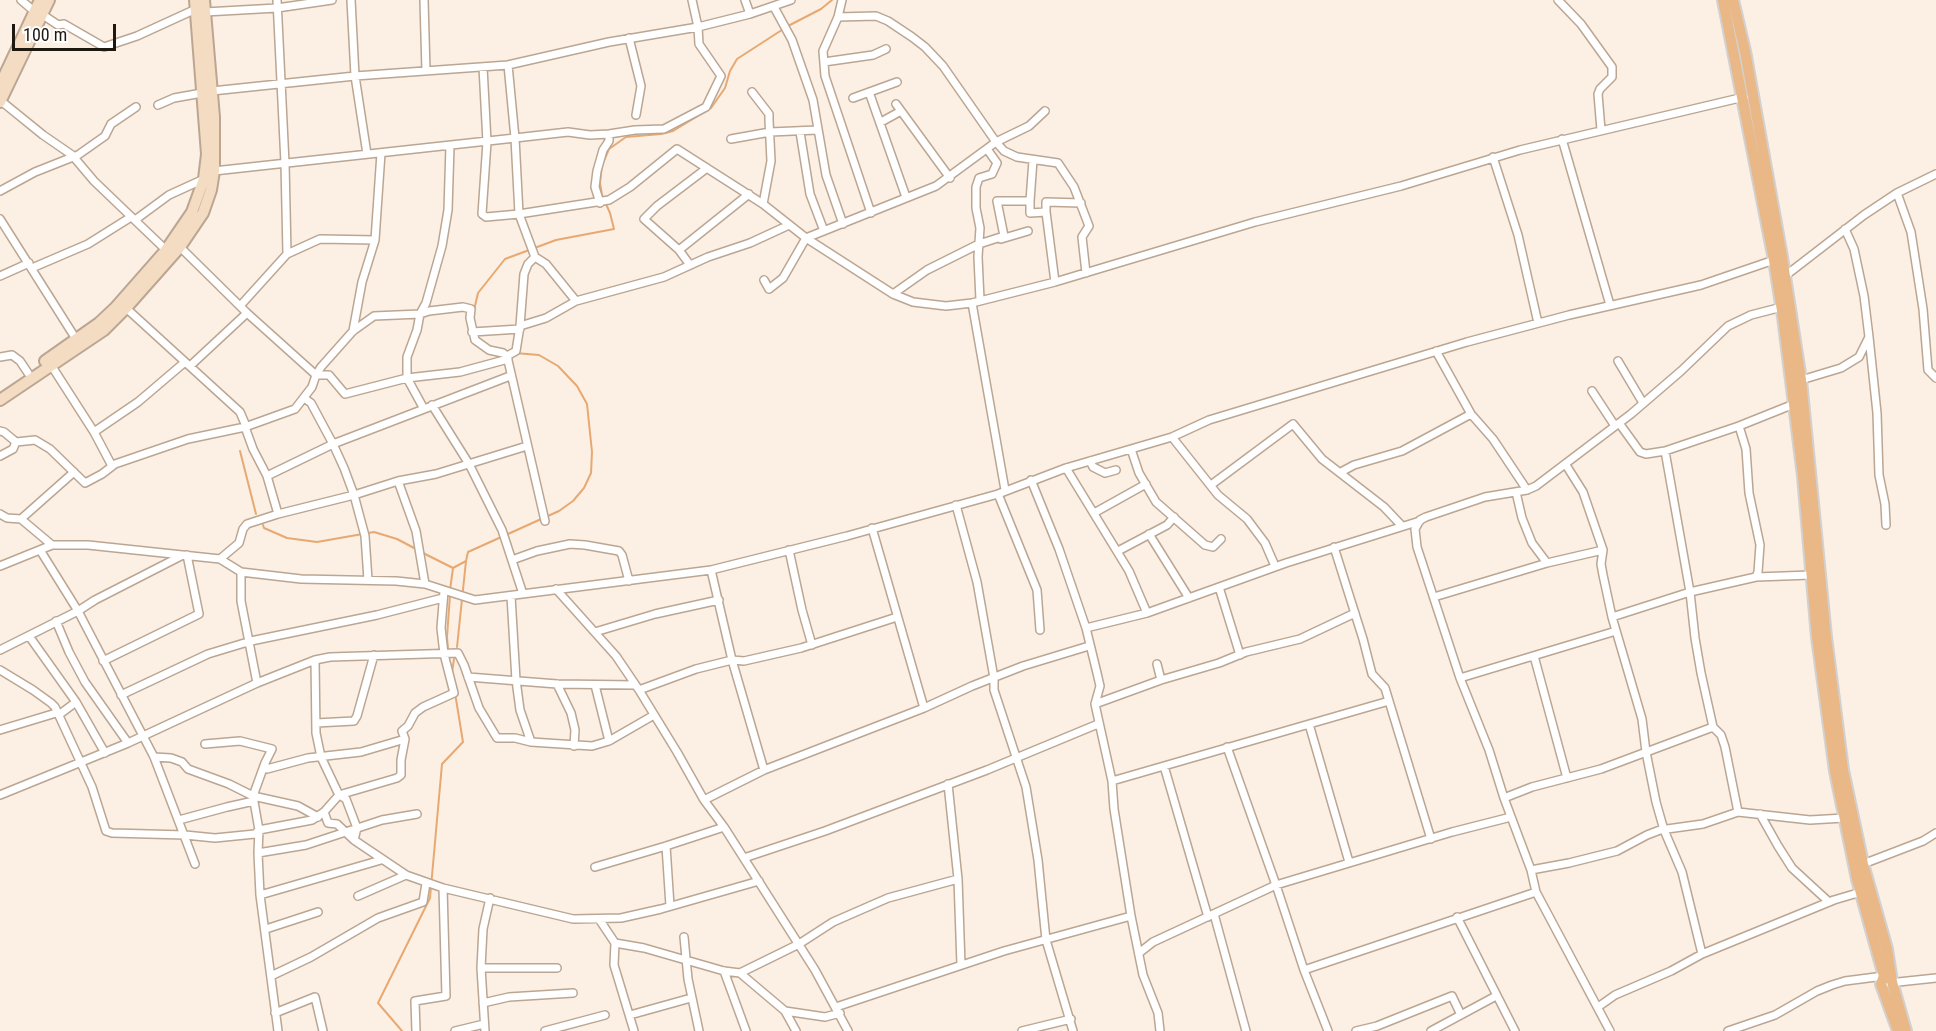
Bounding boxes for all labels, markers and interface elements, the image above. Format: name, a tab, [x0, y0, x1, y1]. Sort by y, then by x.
scale bar	[15, 12, 118, 50]
text: 100 m	[23, 24, 67, 45]

